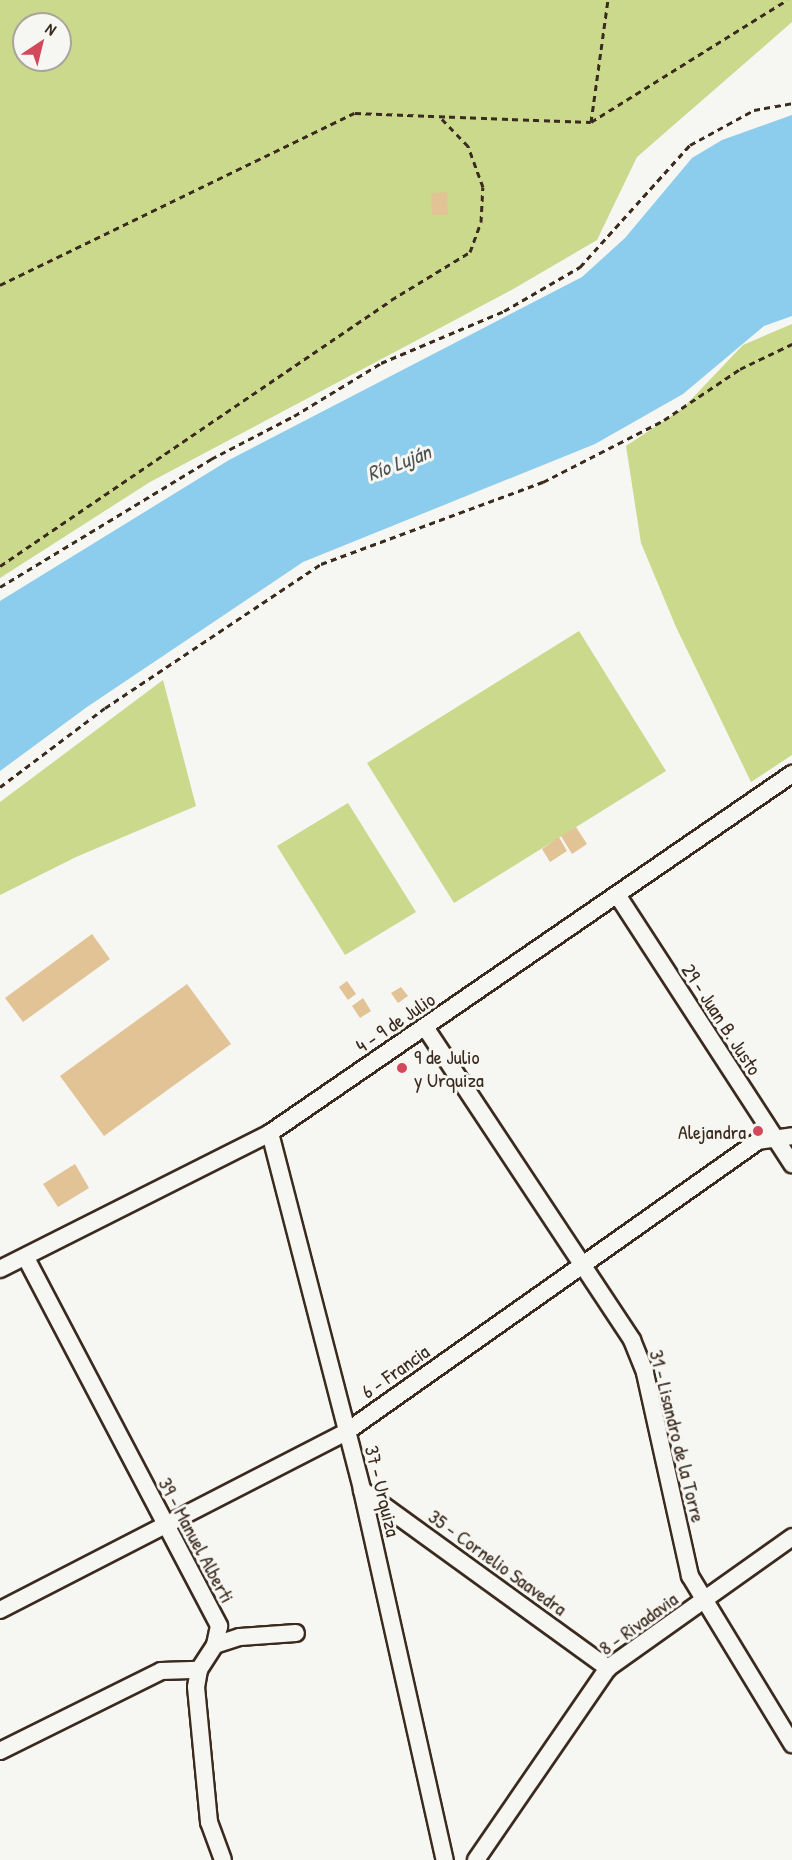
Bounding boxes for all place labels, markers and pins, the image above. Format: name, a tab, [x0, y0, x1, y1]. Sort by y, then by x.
place label: 9 de Julio y Urquiza	[414, 1044, 484, 1091]
marker: 9 de Julio y Urquiza	[395, 1061, 409, 1075]
place label: Alejandra	[678, 1119, 746, 1143]
marker: Alejandra	[751, 1124, 765, 1138]

